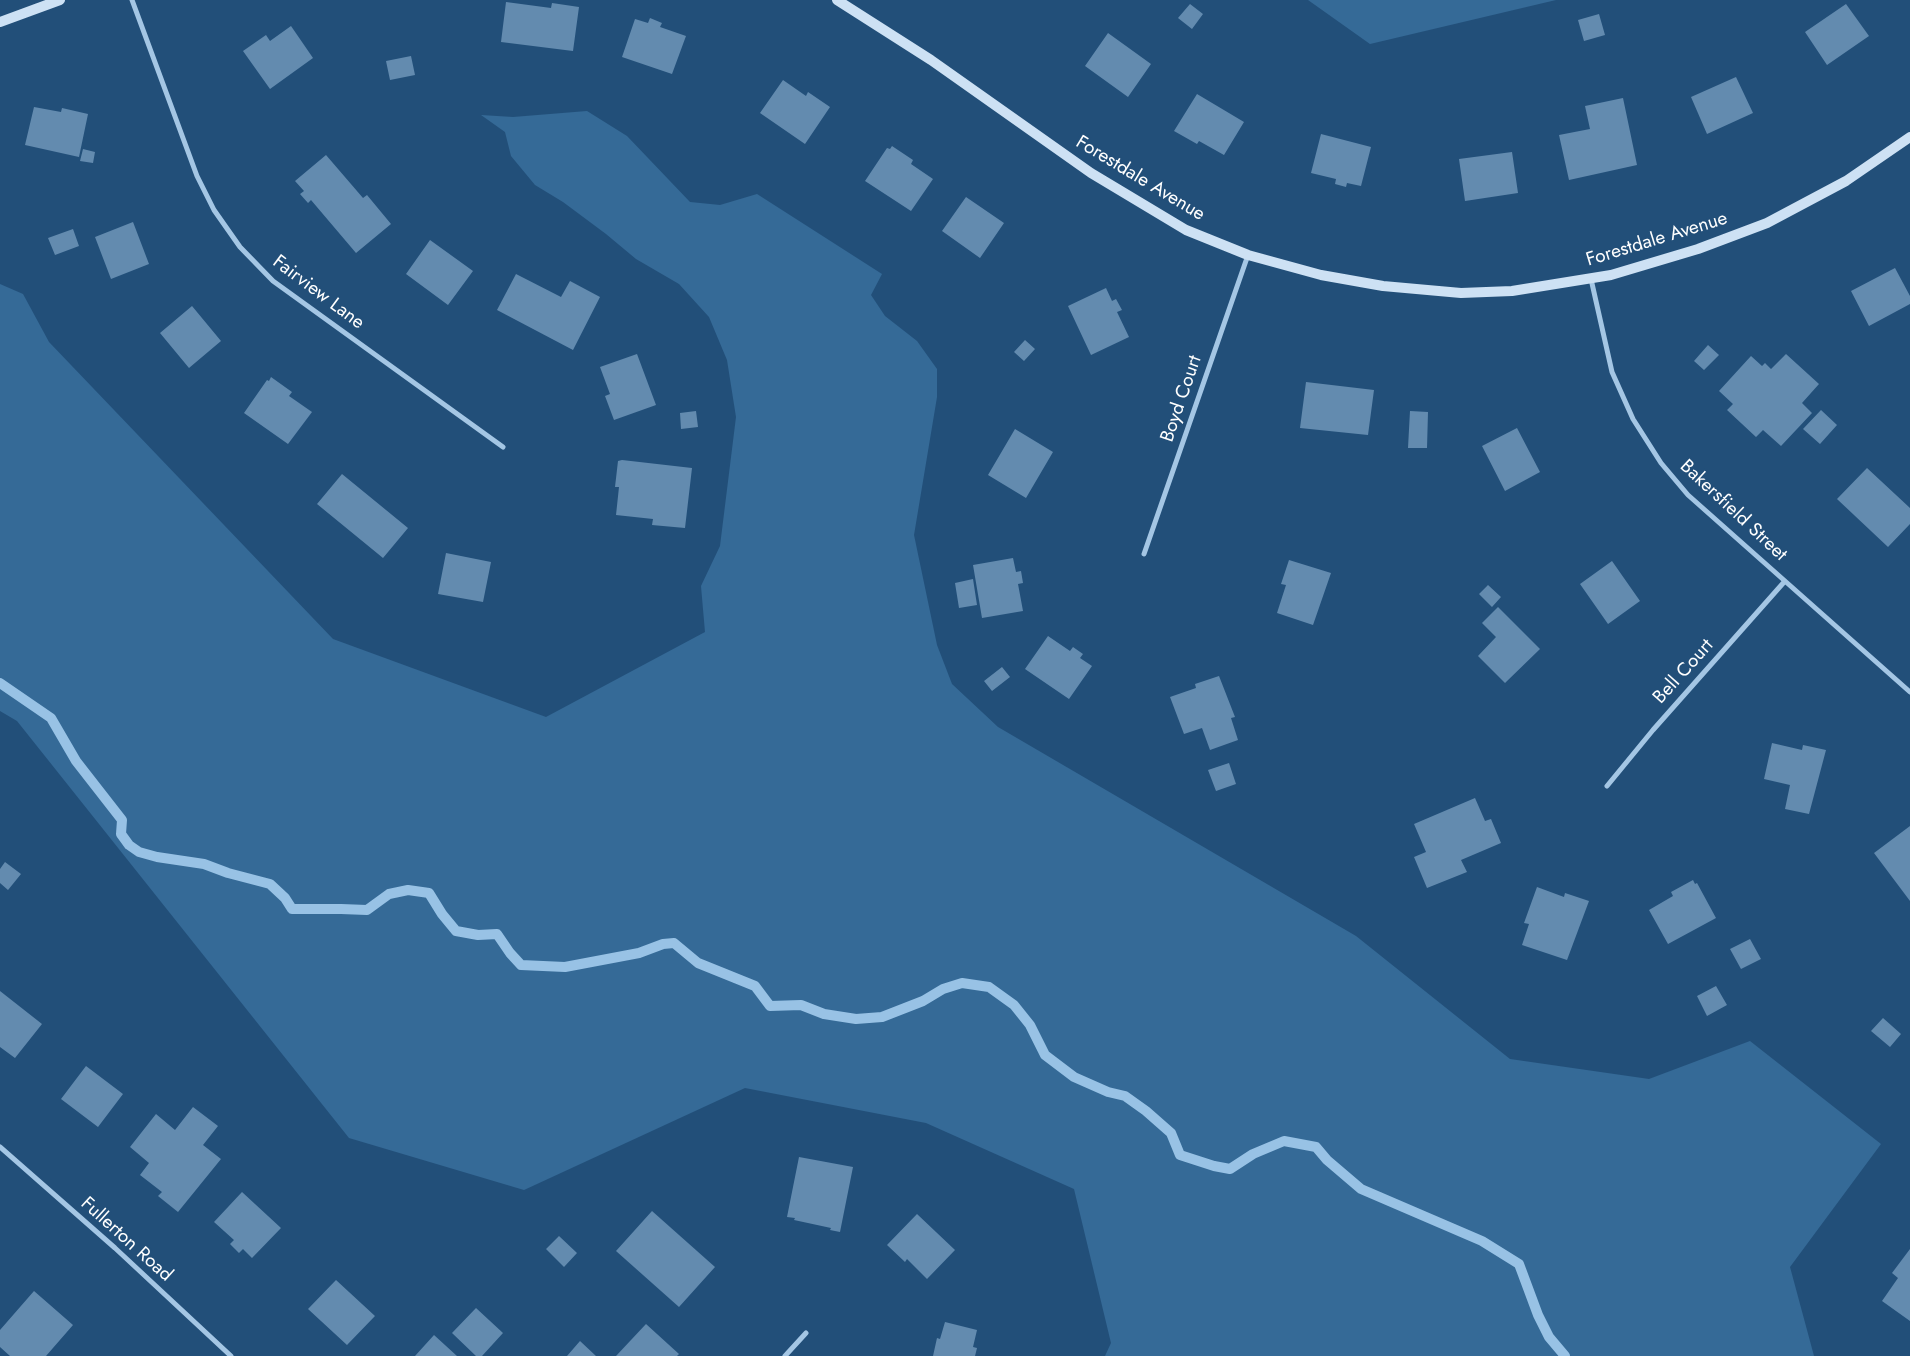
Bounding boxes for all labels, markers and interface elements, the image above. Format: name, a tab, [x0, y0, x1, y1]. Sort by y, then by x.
street label: Forestdale Avenue	[1071, 131, 1209, 227]
street label: Forestdale Avenue	[1584, 208, 1730, 272]
street label: Fairview Lane	[268, 251, 368, 335]
street label: Boyd Court	[1157, 353, 1207, 445]
street label: Bakersfield Street	[1675, 456, 1791, 566]
street label: Bell Court	[1649, 635, 1719, 709]
street label: Fullerton Road	[75, 1193, 177, 1287]

